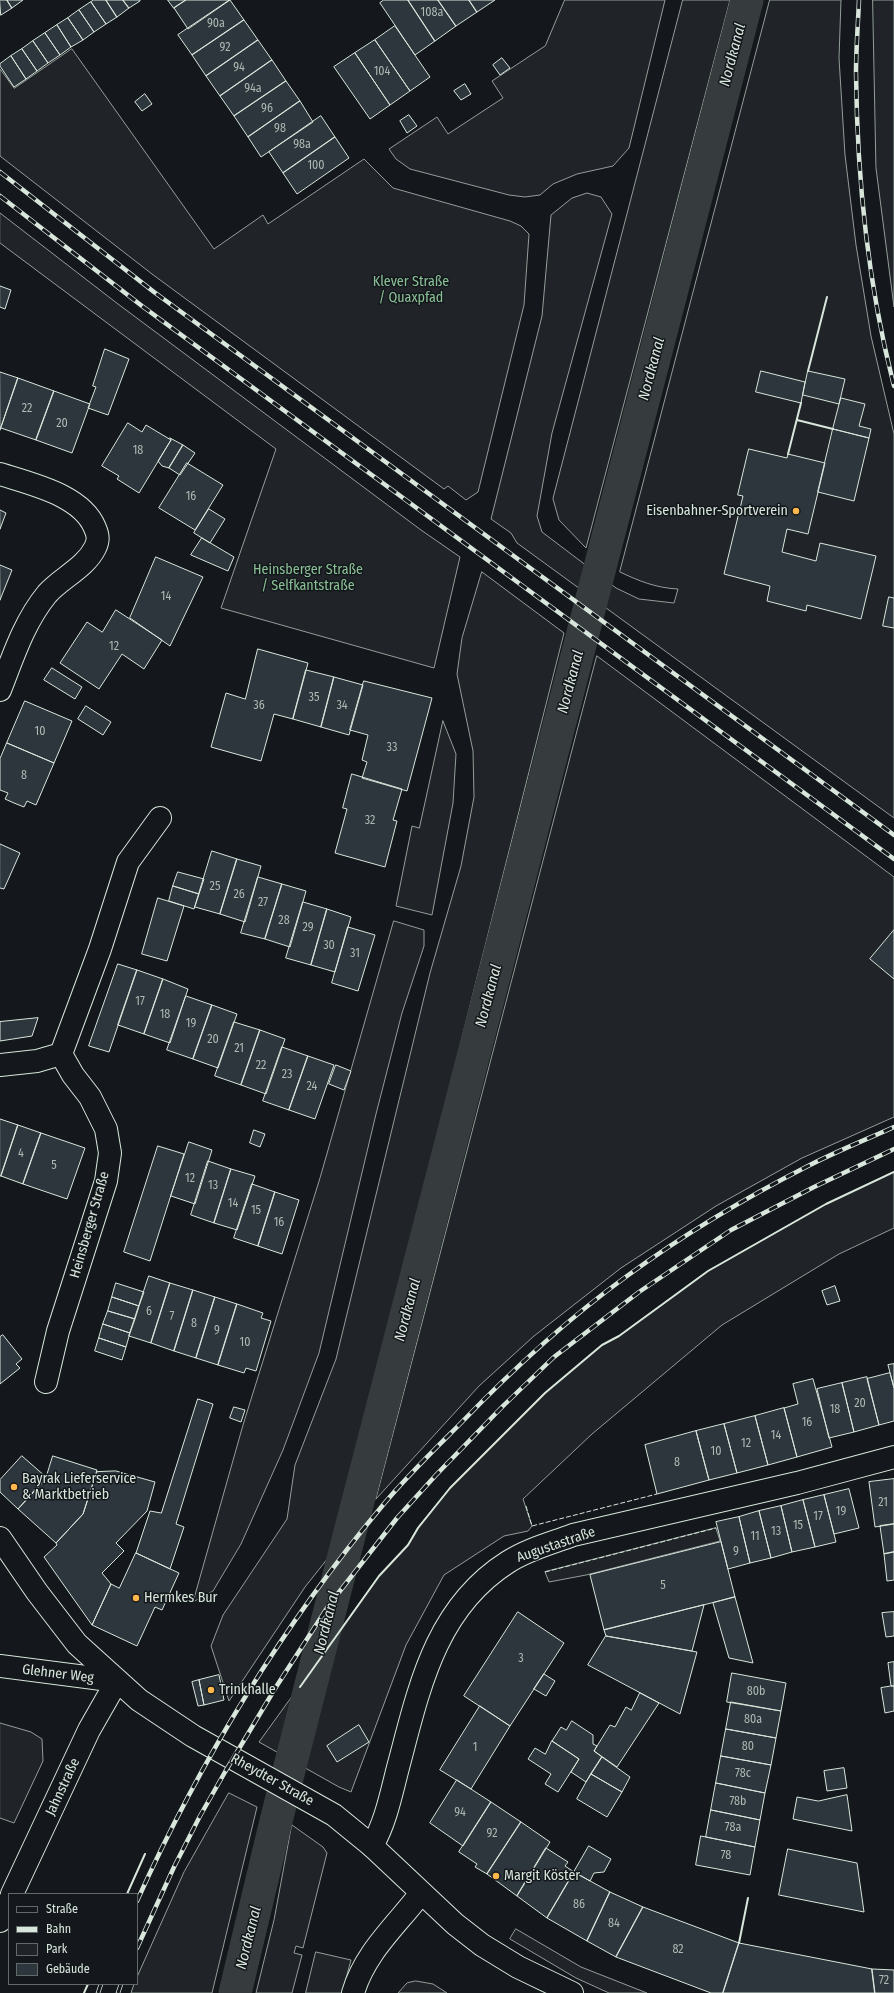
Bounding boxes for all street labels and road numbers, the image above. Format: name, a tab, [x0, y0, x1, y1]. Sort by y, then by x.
street label: Heinsberger Straße	[67, 1170, 113, 1280]
street label: Augustastraße	[515, 1524, 597, 1566]
street label: Glehner Weg	[21, 1661, 95, 1687]
street label: Rheydter Straße	[228, 1750, 316, 1810]
street label: Jahnstraße	[42, 1755, 84, 1819]

